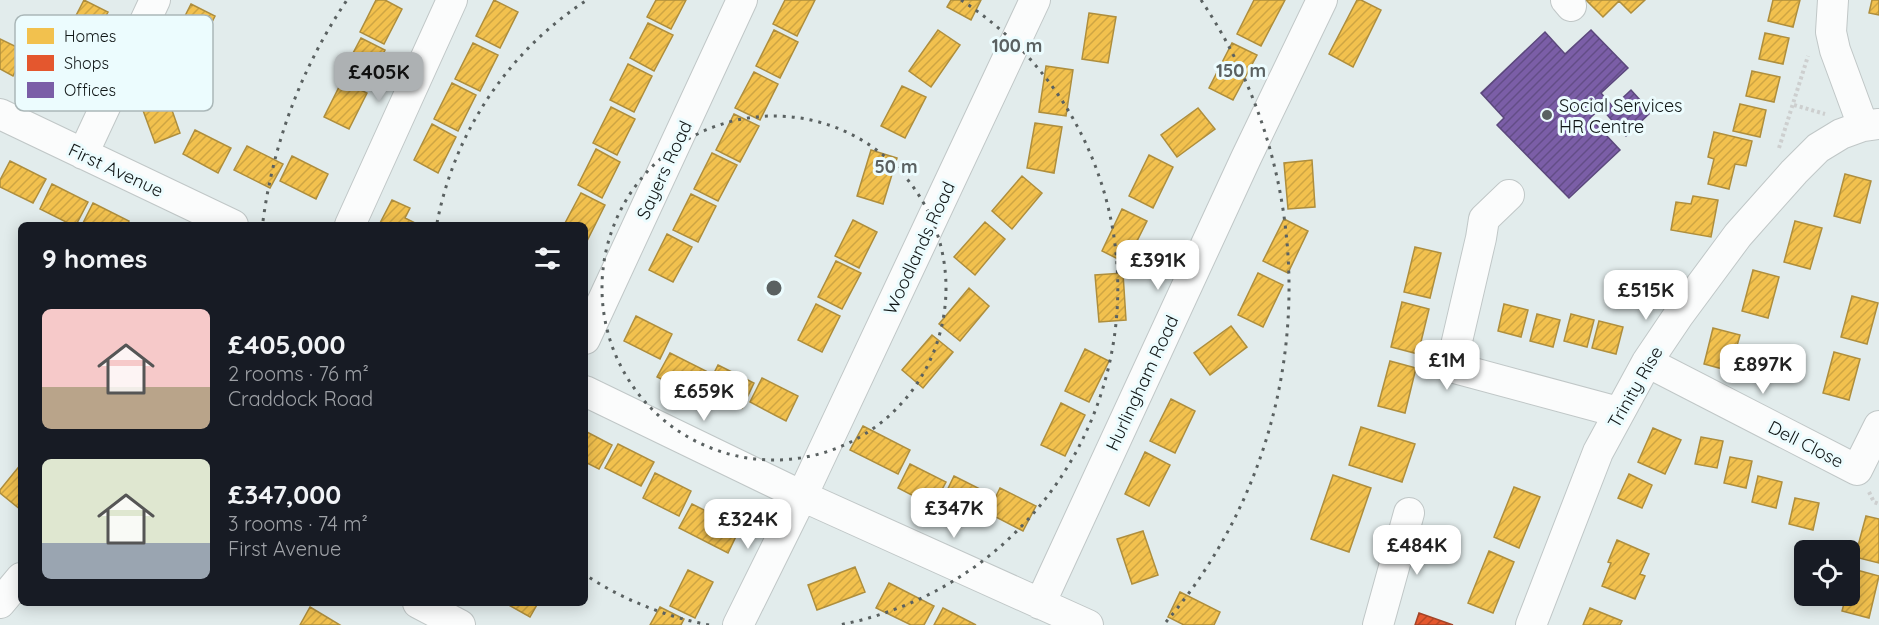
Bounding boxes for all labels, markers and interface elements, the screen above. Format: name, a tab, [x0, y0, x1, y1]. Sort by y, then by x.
legend	[15, 15, 213, 111]
text: Homes	[64, 26, 116, 46]
text: 100 m	[992, 34, 1042, 57]
pin: £405K	[337, 52, 421, 103]
text: Shops	[64, 53, 109, 73]
text: £405K	[348, 59, 410, 84]
text: 150 m	[1216, 59, 1266, 82]
text: Offices	[64, 80, 116, 100]
place label: Social Services HR Centre	[1559, 94, 1683, 138]
marker: Social Services HR Centre	[1540, 108, 1554, 122]
street label: Sayers Road	[631, 117, 697, 223]
street label: First Avenue	[65, 138, 167, 202]
text: 50 m	[874, 155, 918, 178]
street label: Woodlands Road	[878, 178, 960, 318]
pin: £391K	[1116, 240, 1200, 291]
text: 9 homes	[42, 242, 147, 275]
icon: filters	[531, 242, 564, 275]
text: £391K	[1130, 247, 1186, 272]
pin: £515K	[1604, 270, 1688, 321]
text: £515K	[1618, 277, 1674, 302]
centre of rings	[764, 278, 784, 298]
street label: Hurlingham Road	[1101, 312, 1183, 454]
text: £405,000	[228, 328, 346, 361]
icon: home	[90, 333, 162, 405]
pin: £1M	[1418, 340, 1476, 391]
street label: Trinity Rise	[1602, 342, 1668, 432]
pin: £897K	[1721, 344, 1805, 395]
text: £1M	[1429, 347, 1465, 372]
text: £897K	[1734, 351, 1792, 376]
text: 2 rooms · 76 m²	[228, 361, 369, 386]
pin: £659K	[662, 371, 746, 422]
text: £659K	[674, 378, 734, 403]
text: Craddock Road	[228, 386, 373, 411]
street label: Dell Close	[1764, 415, 1848, 473]
text: £347,000	[228, 478, 341, 511]
icon: home	[90, 483, 162, 555]
pin: £347K	[912, 488, 996, 539]
text: £347K	[925, 495, 983, 520]
pin: £324K	[706, 499, 790, 550]
text: £324K	[718, 506, 778, 531]
text: 3 rooms · 74 m²	[228, 511, 368, 536]
pin: £484K	[1375, 525, 1459, 576]
text: £484K	[1387, 532, 1447, 557]
text: First Avenue	[228, 536, 341, 561]
map controls	[1794, 540, 1860, 606]
button: locate	[1794, 540, 1860, 606]

